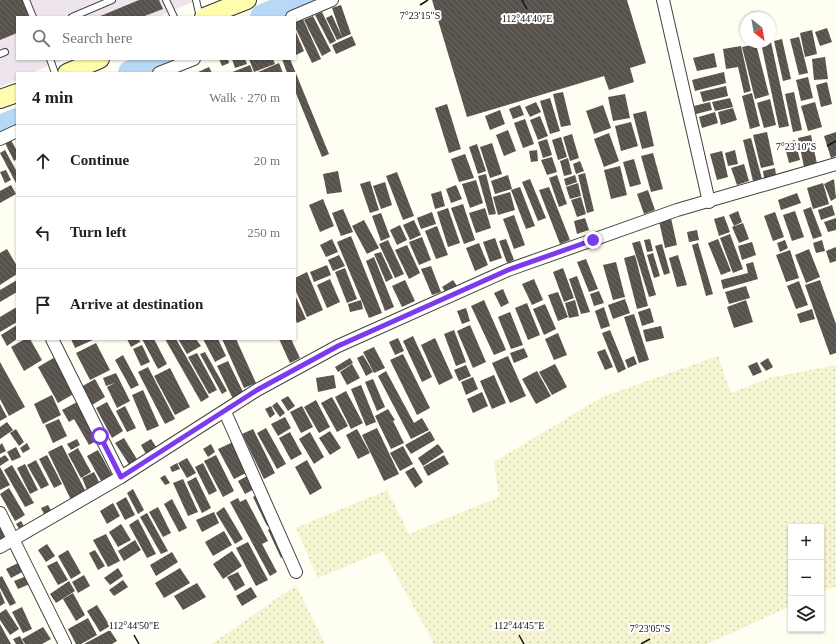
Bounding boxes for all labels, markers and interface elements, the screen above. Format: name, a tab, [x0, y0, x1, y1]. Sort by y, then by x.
text: 7°23'15"S	[400, 10, 440, 21]
north arrow	[740, 12, 776, 48]
text: 112°44'40"E	[502, 13, 552, 24]
search box	[16, 16, 296, 60]
icon: search	[30, 27, 52, 49]
text: Search here	[62, 30, 132, 46]
text: 4 min	[32, 88, 73, 107]
text: Walk · 270 m	[209, 90, 280, 105]
text: 7°23'10"S	[776, 141, 816, 152]
icon: ahead	[32, 150, 54, 172]
text: Continue	[70, 152, 129, 168]
text: 20 m	[254, 153, 280, 168]
icon: left	[32, 222, 54, 244]
text: Turn left	[70, 224, 127, 240]
text: 250 m	[247, 225, 280, 240]
route end	[584, 231, 602, 249]
icon: arrive	[32, 294, 54, 316]
text: Arrive at destination	[70, 296, 203, 312]
route start	[91, 427, 109, 445]
map controls	[788, 524, 824, 632]
button: +	[788, 524, 824, 560]
button: −	[788, 560, 824, 596]
button: layers	[788, 596, 824, 632]
text: 112°44'50"E	[109, 620, 159, 631]
text: 112°44'45"E	[494, 620, 544, 631]
text: 7°23'05"S	[630, 623, 670, 634]

